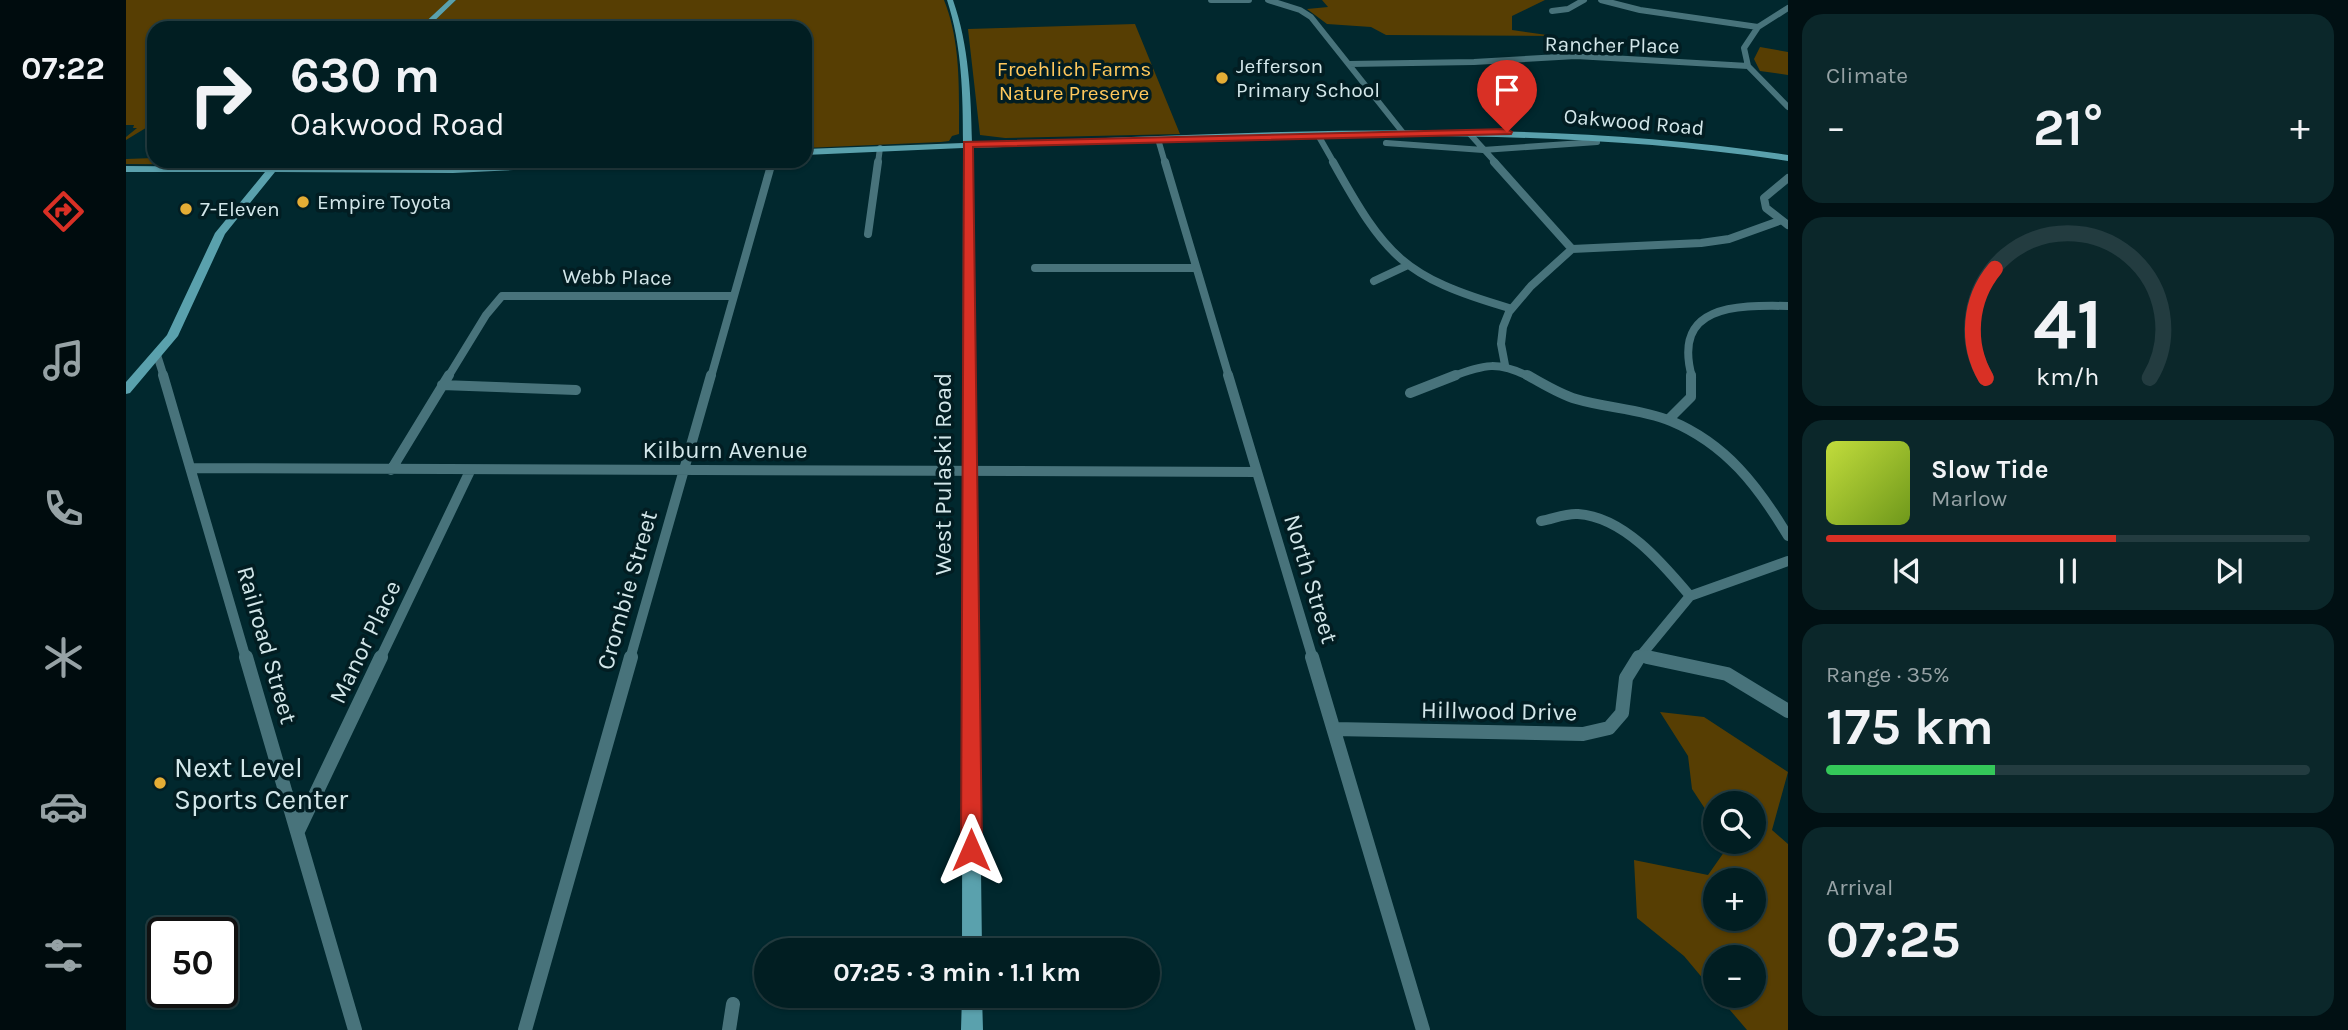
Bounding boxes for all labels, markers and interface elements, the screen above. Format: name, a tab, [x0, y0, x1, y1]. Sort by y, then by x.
street label: Rancher Place	[1544, 32, 1680, 58]
text: 630 m	[290, 47, 440, 104]
icon: right	[175, 49, 266, 140]
text: 07:22	[21, 50, 105, 87]
place label: Jefferson Primary School	[1236, 54, 1380, 102]
park label: Froehlich Farms Nature Preserve	[997, 57, 1151, 105]
pin	[1477, 60, 1537, 132]
text: Climate	[1826, 62, 1908, 89]
marker: Jefferson Primary School	[1214, 70, 1230, 86]
icon: arrive	[1488, 71, 1526, 109]
text: 21°	[2033, 97, 2103, 158]
street label: Oakwood Road	[1563, 104, 1705, 140]
text: −	[1826, 105, 1846, 150]
text: +	[2290, 105, 2310, 150]
text: Oakwood Road	[290, 106, 505, 143]
icon: directions	[39, 187, 88, 236]
place label: Empire Toyota	[317, 190, 451, 214]
marker: Empire Toyota	[295, 194, 311, 210]
place label: 7-Eleven	[200, 197, 280, 221]
marker: 7-Eleven	[178, 201, 194, 217]
street label: Webb Place	[562, 264, 672, 290]
text: 41	[2033, 281, 2103, 366]
icon: music	[39, 336, 88, 385]
text: km/h	[2036, 362, 2100, 391]
street label: West Pulaski Road	[929, 373, 957, 575]
street label: Kilburn Avenue	[642, 436, 808, 464]
text: Slow Tide	[1931, 454, 2049, 485]
icon: phone	[39, 484, 88, 533]
text: Marlow	[1931, 485, 2007, 512]
street label: Crombie Street	[591, 507, 663, 673]
street label: North Street	[1278, 511, 1344, 647]
icon: previous	[1888, 552, 1926, 590]
icon: pause	[2049, 552, 2087, 590]
icon: next	[2210, 552, 2248, 590]
street label: Railroad Street	[231, 563, 303, 727]
street label: Manor Place	[323, 576, 407, 708]
icon: climate	[39, 633, 88, 682]
text: Range · 35%	[1826, 661, 1950, 688]
street label: Hillwood Drive	[1421, 696, 1577, 726]
text: 175 km	[1826, 696, 1994, 757]
place label: Next Level Sports Center	[174, 751, 349, 816]
marker: Next Level Sports Center	[152, 775, 168, 791]
icon: car	[39, 782, 88, 831]
map controls	[1703, 791, 1766, 1008]
button: search	[1703, 791, 1766, 854]
position arrow	[934, 813, 1008, 887]
button: +	[1703, 868, 1766, 931]
text: Arrival	[1826, 874, 1893, 901]
text: 07:25	[1826, 909, 1961, 970]
speed limit sign: 50	[147, 917, 238, 1008]
icon: filters	[39, 931, 88, 980]
button: −	[1703, 945, 1766, 1008]
text: 07:25 · 3 min · 1.1 km	[833, 957, 1081, 988]

